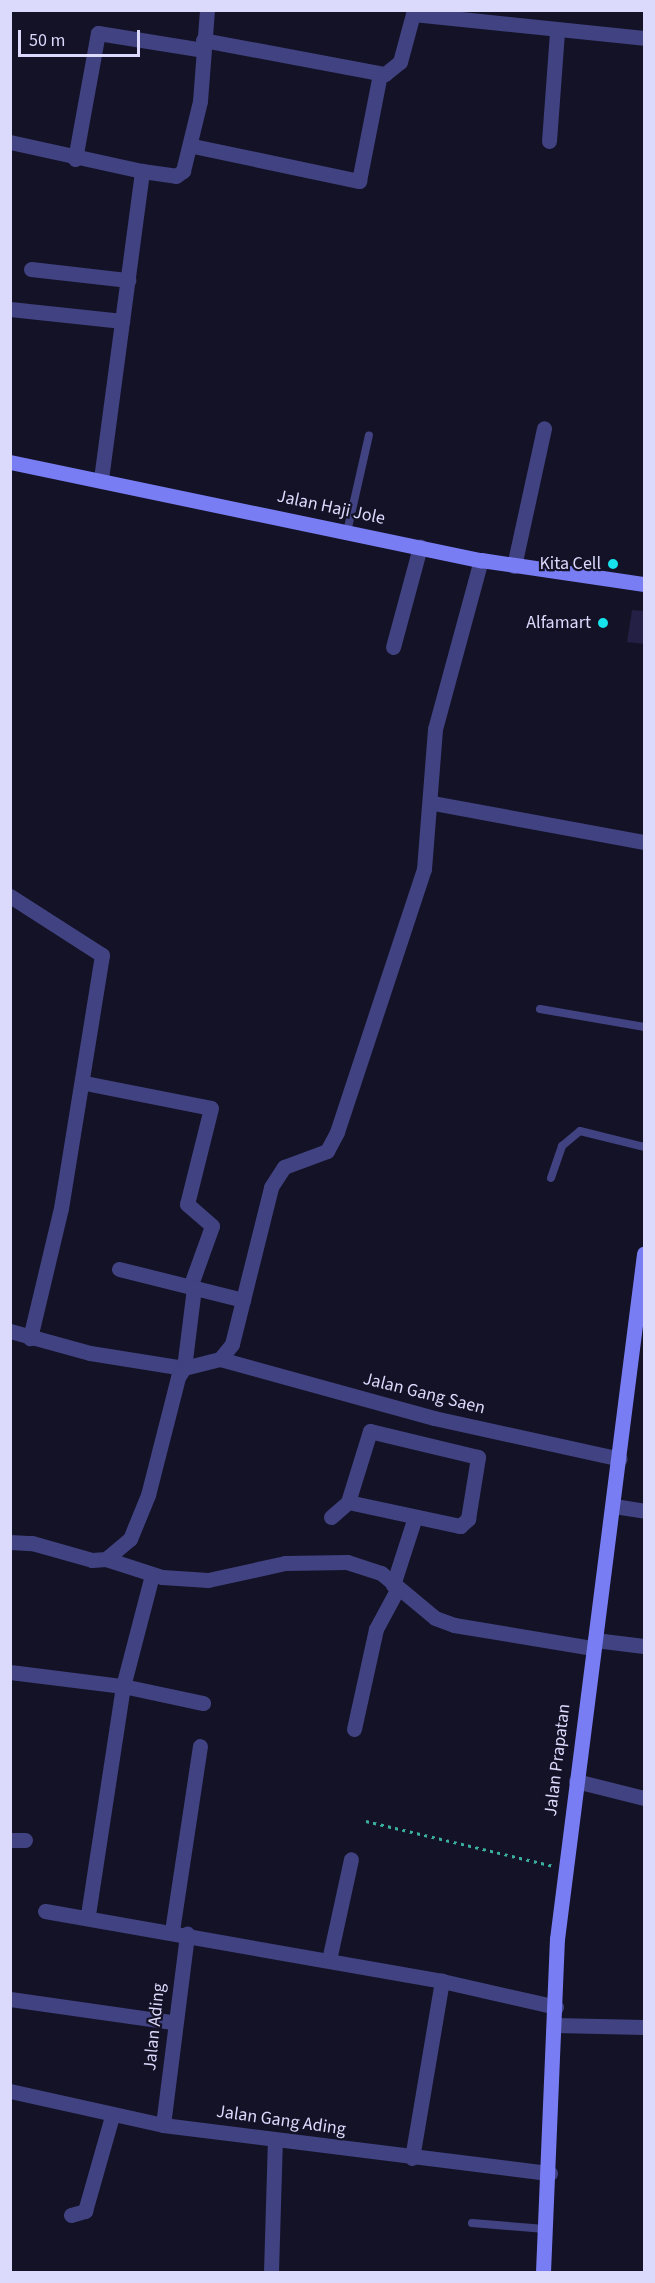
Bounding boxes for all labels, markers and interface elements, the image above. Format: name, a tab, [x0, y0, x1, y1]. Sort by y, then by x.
scale bar	[21, 18, 142, 56]
text: 50 m	[29, 28, 65, 53]
street label: Jalan Haji Jole	[275, 486, 387, 530]
place label: Kita Cell	[539, 553, 601, 575]
marker: Kita Cell	[606, 557, 620, 571]
place label: Alfamart	[526, 612, 591, 634]
marker: Alfamart	[596, 616, 610, 630]
street label: Jalan Gang Saen	[361, 1368, 487, 1420]
street label: Jalan Prapatan	[540, 1703, 576, 1817]
street label: Jalan Ading	[140, 1982, 170, 2072]
street label: Jalan Gang Ading	[215, 2101, 347, 2141]

